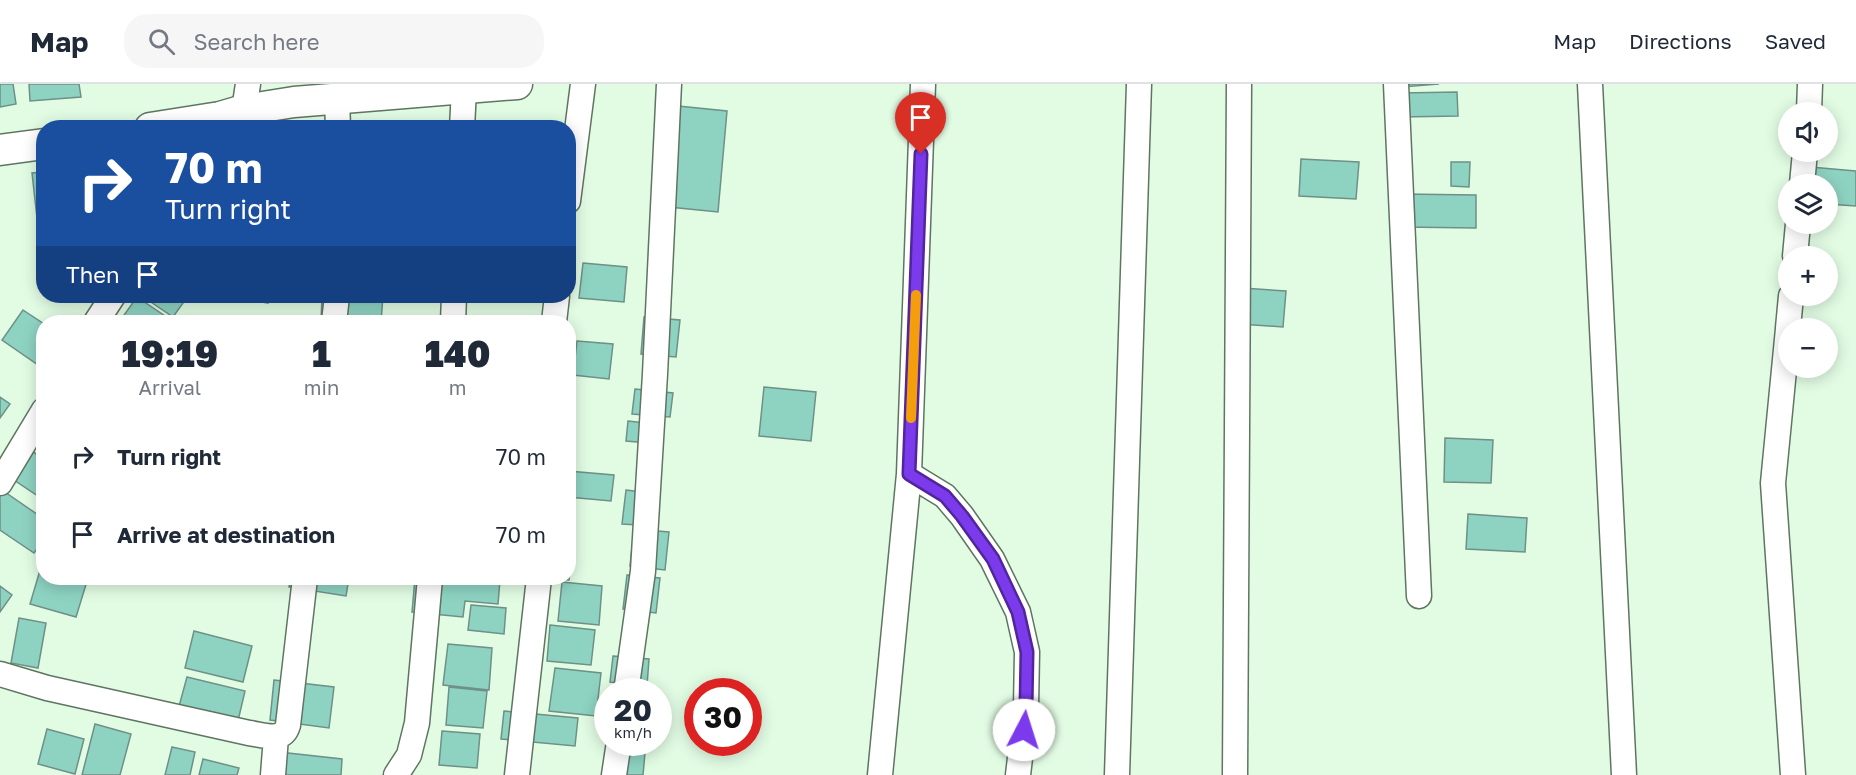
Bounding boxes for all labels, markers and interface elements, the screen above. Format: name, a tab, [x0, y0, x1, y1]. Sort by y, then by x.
search box	[124, 14, 544, 68]
text: Map	[30, 25, 88, 58]
icon: search	[145, 25, 178, 58]
text: Search here	[193, 28, 319, 55]
text: Map	[1553, 28, 1596, 54]
text: Directions	[1629, 28, 1732, 54]
text: Saved	[1765, 28, 1826, 54]
pin	[895, 92, 946, 154]
icon: arrive	[904, 101, 937, 134]
map controls	[1778, 102, 1838, 378]
button: sound	[1778, 102, 1838, 162]
text: 70 m	[165, 142, 262, 192]
icon: right	[66, 144, 144, 222]
button: layers	[1778, 174, 1838, 234]
text: Turn right	[165, 193, 291, 225]
button: +	[1778, 246, 1838, 306]
icon: arrive	[131, 258, 164, 291]
text: Then	[66, 261, 119, 288]
button: −	[1778, 318, 1838, 378]
text: 19:19	[122, 332, 218, 375]
text: 1	[312, 332, 331, 375]
text: 140	[425, 332, 490, 375]
text: Arrival	[139, 375, 201, 399]
text: min	[304, 375, 339, 399]
text: m	[449, 375, 466, 399]
icon: right	[66, 440, 99, 473]
text: Turn right	[117, 443, 221, 470]
text: 70 m	[496, 443, 546, 470]
icon: arrive	[66, 518, 99, 551]
text: Arrive at destination	[117, 521, 335, 548]
text: 70 m	[496, 521, 546, 548]
speed limit sign: 30	[684, 678, 762, 756]
text: 20	[614, 692, 652, 728]
position arrow	[992, 698, 1056, 762]
text: km/h	[614, 723, 652, 741]

